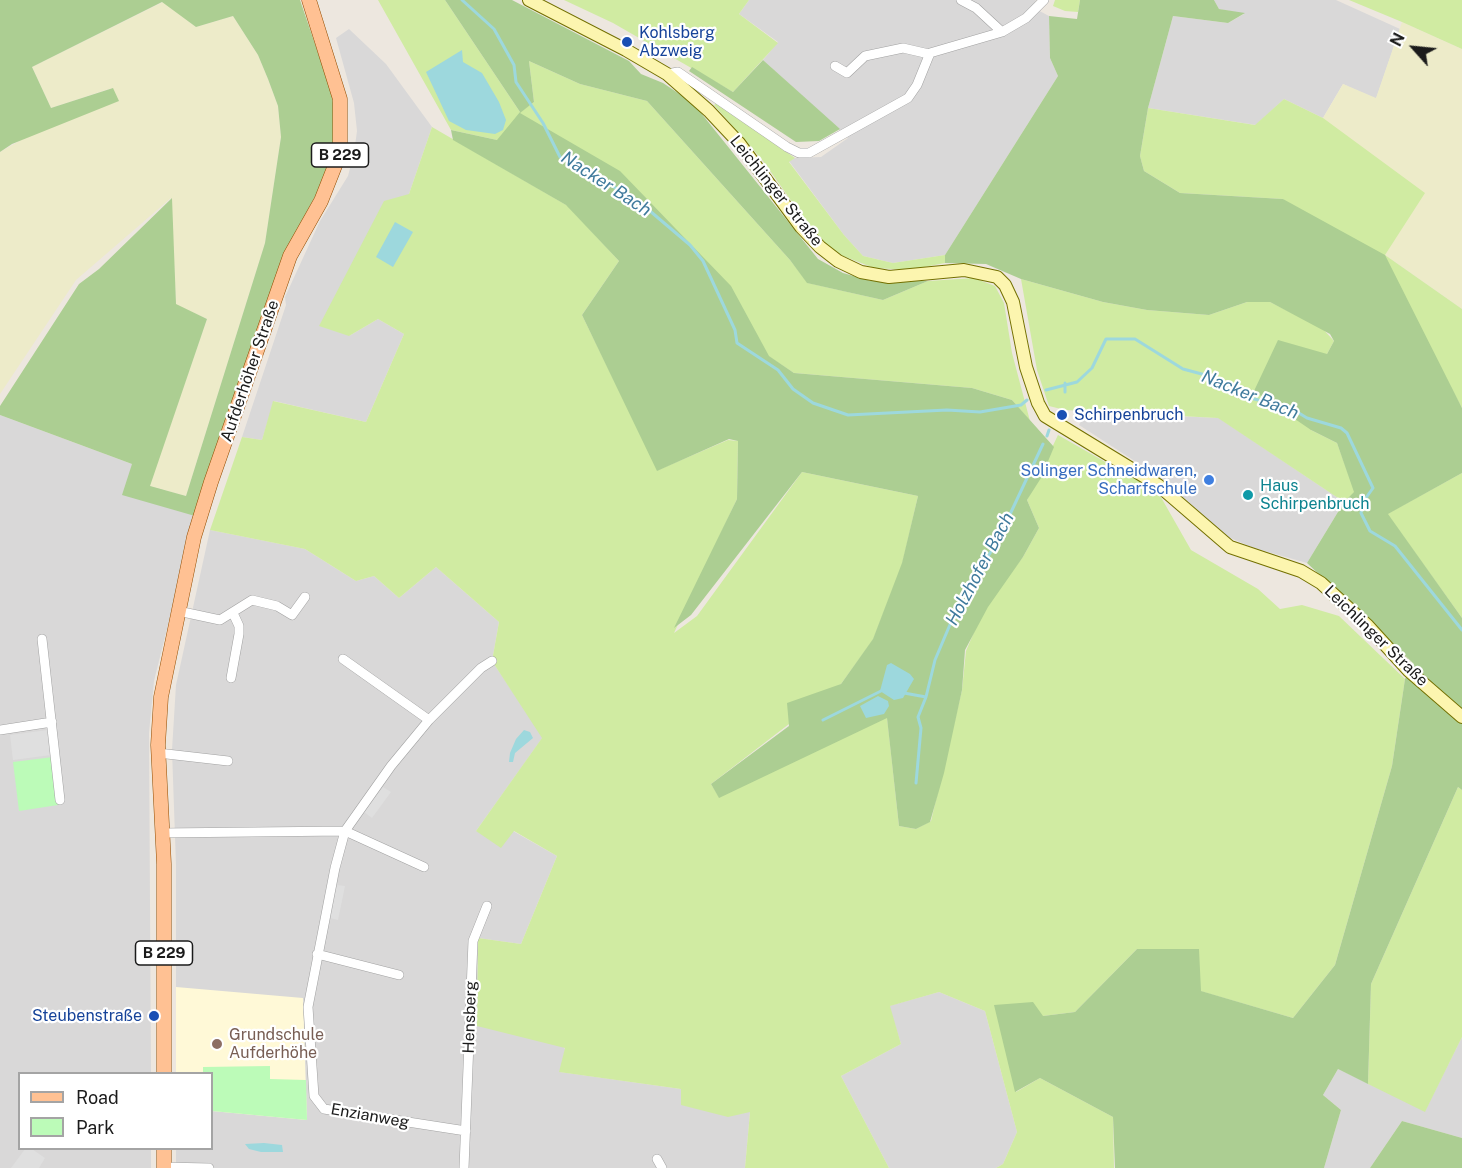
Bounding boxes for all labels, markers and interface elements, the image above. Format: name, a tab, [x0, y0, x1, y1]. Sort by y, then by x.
north arrow	[1384, 18, 1444, 78]
place label: Kohlsberg Abzweig	[639, 23, 715, 61]
text: N	[1386, 30, 1409, 49]
marker: Kohlsberg Abzweig	[620, 35, 634, 49]
street label: Leichlinger Straße	[726, 132, 826, 250]
road number: B 229	[312, 143, 368, 167]
water label: Nacker Bach	[557, 147, 655, 221]
street label: Aufderhöher Straße	[217, 298, 283, 444]
water label: Nacker Bach	[1198, 366, 1302, 424]
place label: Schirpenbruch	[1074, 405, 1184, 425]
marker: Schirpenbruch	[1055, 408, 1069, 422]
place label: Solinger Schneidwaren, Scharfschule	[1021, 461, 1197, 499]
marker: Solinger Schneidwaren, Scharfschule	[1202, 473, 1216, 487]
place label: Haus Schirpenbruch	[1260, 476, 1370, 514]
marker: Haus Schirpenbruch	[1241, 488, 1255, 502]
water label: Holzhofer Bach	[941, 509, 1019, 629]
street label: Leichlinger Straße	[1320, 582, 1432, 690]
road number: B 229	[136, 941, 192, 965]
street label: Hensberg	[459, 980, 481, 1054]
place label: Steubenstraße	[32, 1006, 142, 1026]
marker: Steubenstraße	[147, 1009, 161, 1023]
place label: Grundschule Aufderhöhe	[229, 1025, 324, 1063]
marker: Grundschule Aufderhöhe	[210, 1037, 224, 1051]
legend	[18, 1072, 213, 1150]
text: Road	[76, 1087, 119, 1108]
street label: Enzianweg	[329, 1100, 411, 1132]
text: Park	[76, 1117, 114, 1138]

